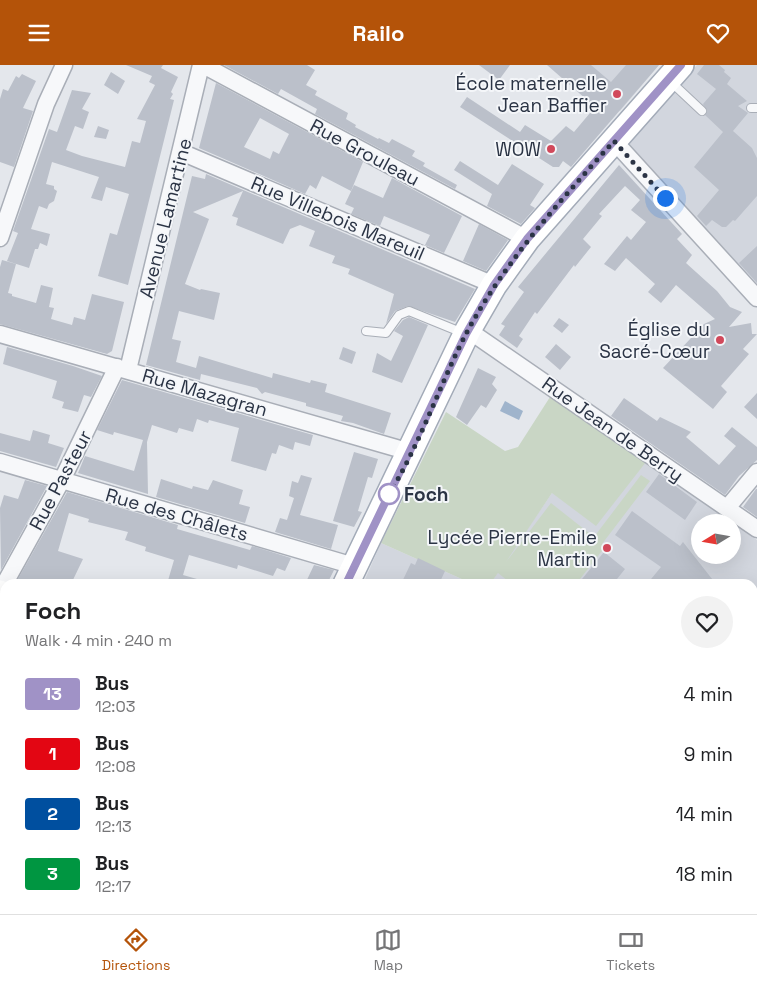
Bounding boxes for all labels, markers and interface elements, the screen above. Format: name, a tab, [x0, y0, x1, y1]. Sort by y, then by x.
icon: menu	[25, 19, 53, 47]
text: Railo	[353, 19, 404, 47]
icon: heart	[704, 19, 732, 47]
place label: École maternelle Jean Baffier	[455, 71, 607, 118]
marker: École maternelle Jean Baffier	[611, 88, 623, 100]
street label: Rue Grouleau	[306, 113, 424, 192]
street label: Avenue Lamartine	[134, 136, 197, 301]
place label: WOW	[495, 137, 541, 162]
marker: WOW	[545, 143, 557, 155]
street label: Rue Villebois Mareuil	[247, 171, 428, 266]
your location	[653, 186, 678, 211]
place label: Église du Sacré-Cœur	[599, 317, 710, 364]
marker: Église du Sacré-Cœur	[714, 334, 726, 346]
street label: Rue Mazagran	[139, 363, 270, 422]
street label: Rue Jean de Berry	[537, 371, 688, 488]
street label: Rue Pasteur	[24, 426, 97, 535]
street label: Rue des Châlets	[103, 482, 251, 547]
place label: Foch	[404, 482, 449, 507]
marker: Foch	[378, 483, 400, 505]
north arrow	[691, 514, 741, 564]
map controls	[691, 514, 741, 564]
place label: Lycée Pierre-Emile Martin	[428, 525, 597, 572]
marker: Lycée Pierre-Emile Martin	[601, 542, 613, 554]
text: Foch	[25, 595, 81, 626]
button: heart	[681, 596, 733, 648]
text: Walk · 4 min · 240 m	[25, 630, 172, 651]
text: Bus	[95, 671, 129, 696]
text: 13	[43, 682, 62, 705]
text: 4 min	[684, 682, 733, 707]
text: 12:03	[95, 696, 135, 717]
text: Bus	[95, 731, 129, 756]
text: 1	[48, 742, 57, 765]
text: 9 min	[684, 742, 733, 767]
text: 12:08	[95, 756, 136, 777]
text: Bus	[95, 791, 129, 816]
text: 2	[47, 802, 58, 825]
text: 14 min	[676, 802, 733, 827]
text: 12:13	[95, 816, 132, 837]
text: Bus	[95, 851, 129, 876]
text: 3	[47, 862, 58, 885]
text: 18 min	[676, 862, 733, 887]
text: 12:17	[95, 876, 131, 897]
tab: Directions	[102, 926, 170, 974]
tab: Map	[374, 926, 403, 974]
tab: Tickets	[606, 926, 655, 974]

